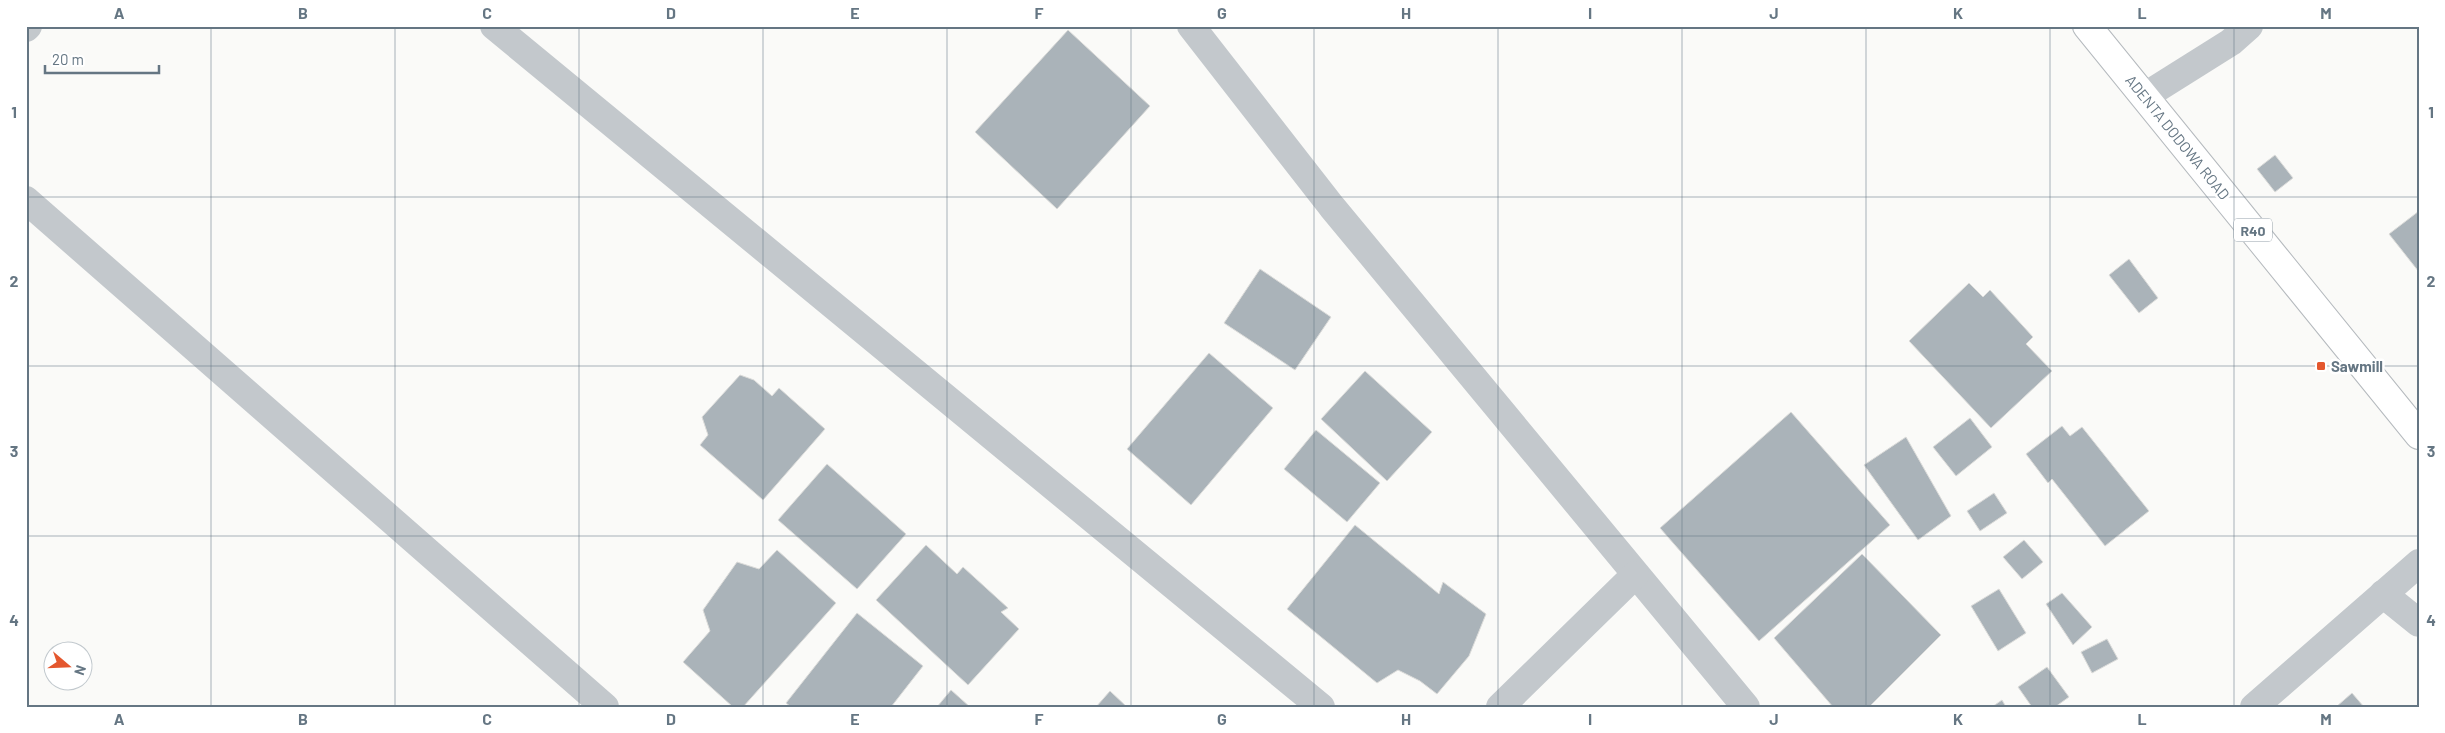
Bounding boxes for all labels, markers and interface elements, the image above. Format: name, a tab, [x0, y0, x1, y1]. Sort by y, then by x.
text: A	[114, 3, 125, 22]
text: B	[298, 3, 308, 22]
text: C	[482, 3, 492, 22]
text: D	[666, 3, 676, 22]
text: E	[850, 3, 860, 22]
text: F	[1035, 3, 1044, 22]
text: G	[1217, 3, 1227, 22]
text: H	[1401, 3, 1411, 22]
text: I	[1588, 3, 1592, 22]
text: J	[1769, 3, 1779, 22]
text: K	[1953, 3, 1963, 22]
text: L	[2137, 3, 2147, 22]
text: M	[2320, 3, 2332, 22]
scale bar	[45, 42, 159, 74]
text: 20 m	[52, 50, 84, 68]
street label: ADENTA DODOWA ROAD	[2122, 71, 2234, 203]
text: 1	[11, 102, 17, 121]
text: 1	[2428, 102, 2434, 121]
road number: R40	[2234, 218, 2272, 242]
text: 2	[10, 271, 19, 290]
text: 2	[2427, 271, 2436, 290]
place label: Sawmill	[2331, 357, 2383, 375]
marker: Sawmill	[2315, 360, 2327, 372]
text: 3	[10, 441, 18, 460]
text: 3	[2427, 441, 2435, 460]
text: 4	[9, 610, 19, 629]
text: 4	[2426, 610, 2436, 629]
north arrow	[42, 640, 92, 690]
text: N	[71, 663, 90, 678]
text: A	[114, 709, 125, 728]
text: B	[298, 709, 308, 728]
text: C	[482, 709, 492, 728]
text: D	[666, 709, 676, 728]
text: E	[850, 709, 860, 728]
text: F	[1035, 709, 1044, 728]
text: G	[1217, 709, 1227, 728]
text: H	[1401, 709, 1411, 728]
text: I	[1588, 709, 1592, 728]
text: J	[1769, 709, 1779, 728]
text: K	[1953, 709, 1963, 728]
text: L	[2137, 709, 2147, 728]
text: M	[2320, 709, 2332, 728]

